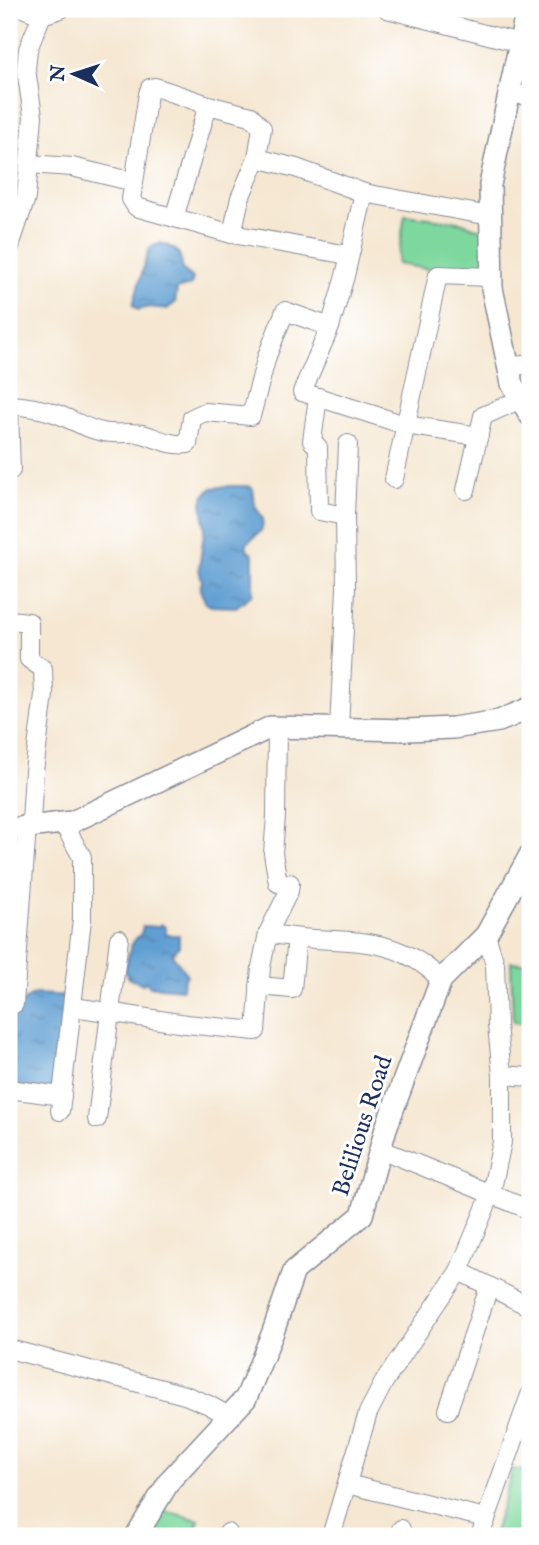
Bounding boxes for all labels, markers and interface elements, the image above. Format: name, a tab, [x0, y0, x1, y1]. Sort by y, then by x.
north arrow	[38, 38, 108, 108]
text: N	[47, 64, 71, 83]
street label: Belilious Road	[326, 1052, 400, 1200]

